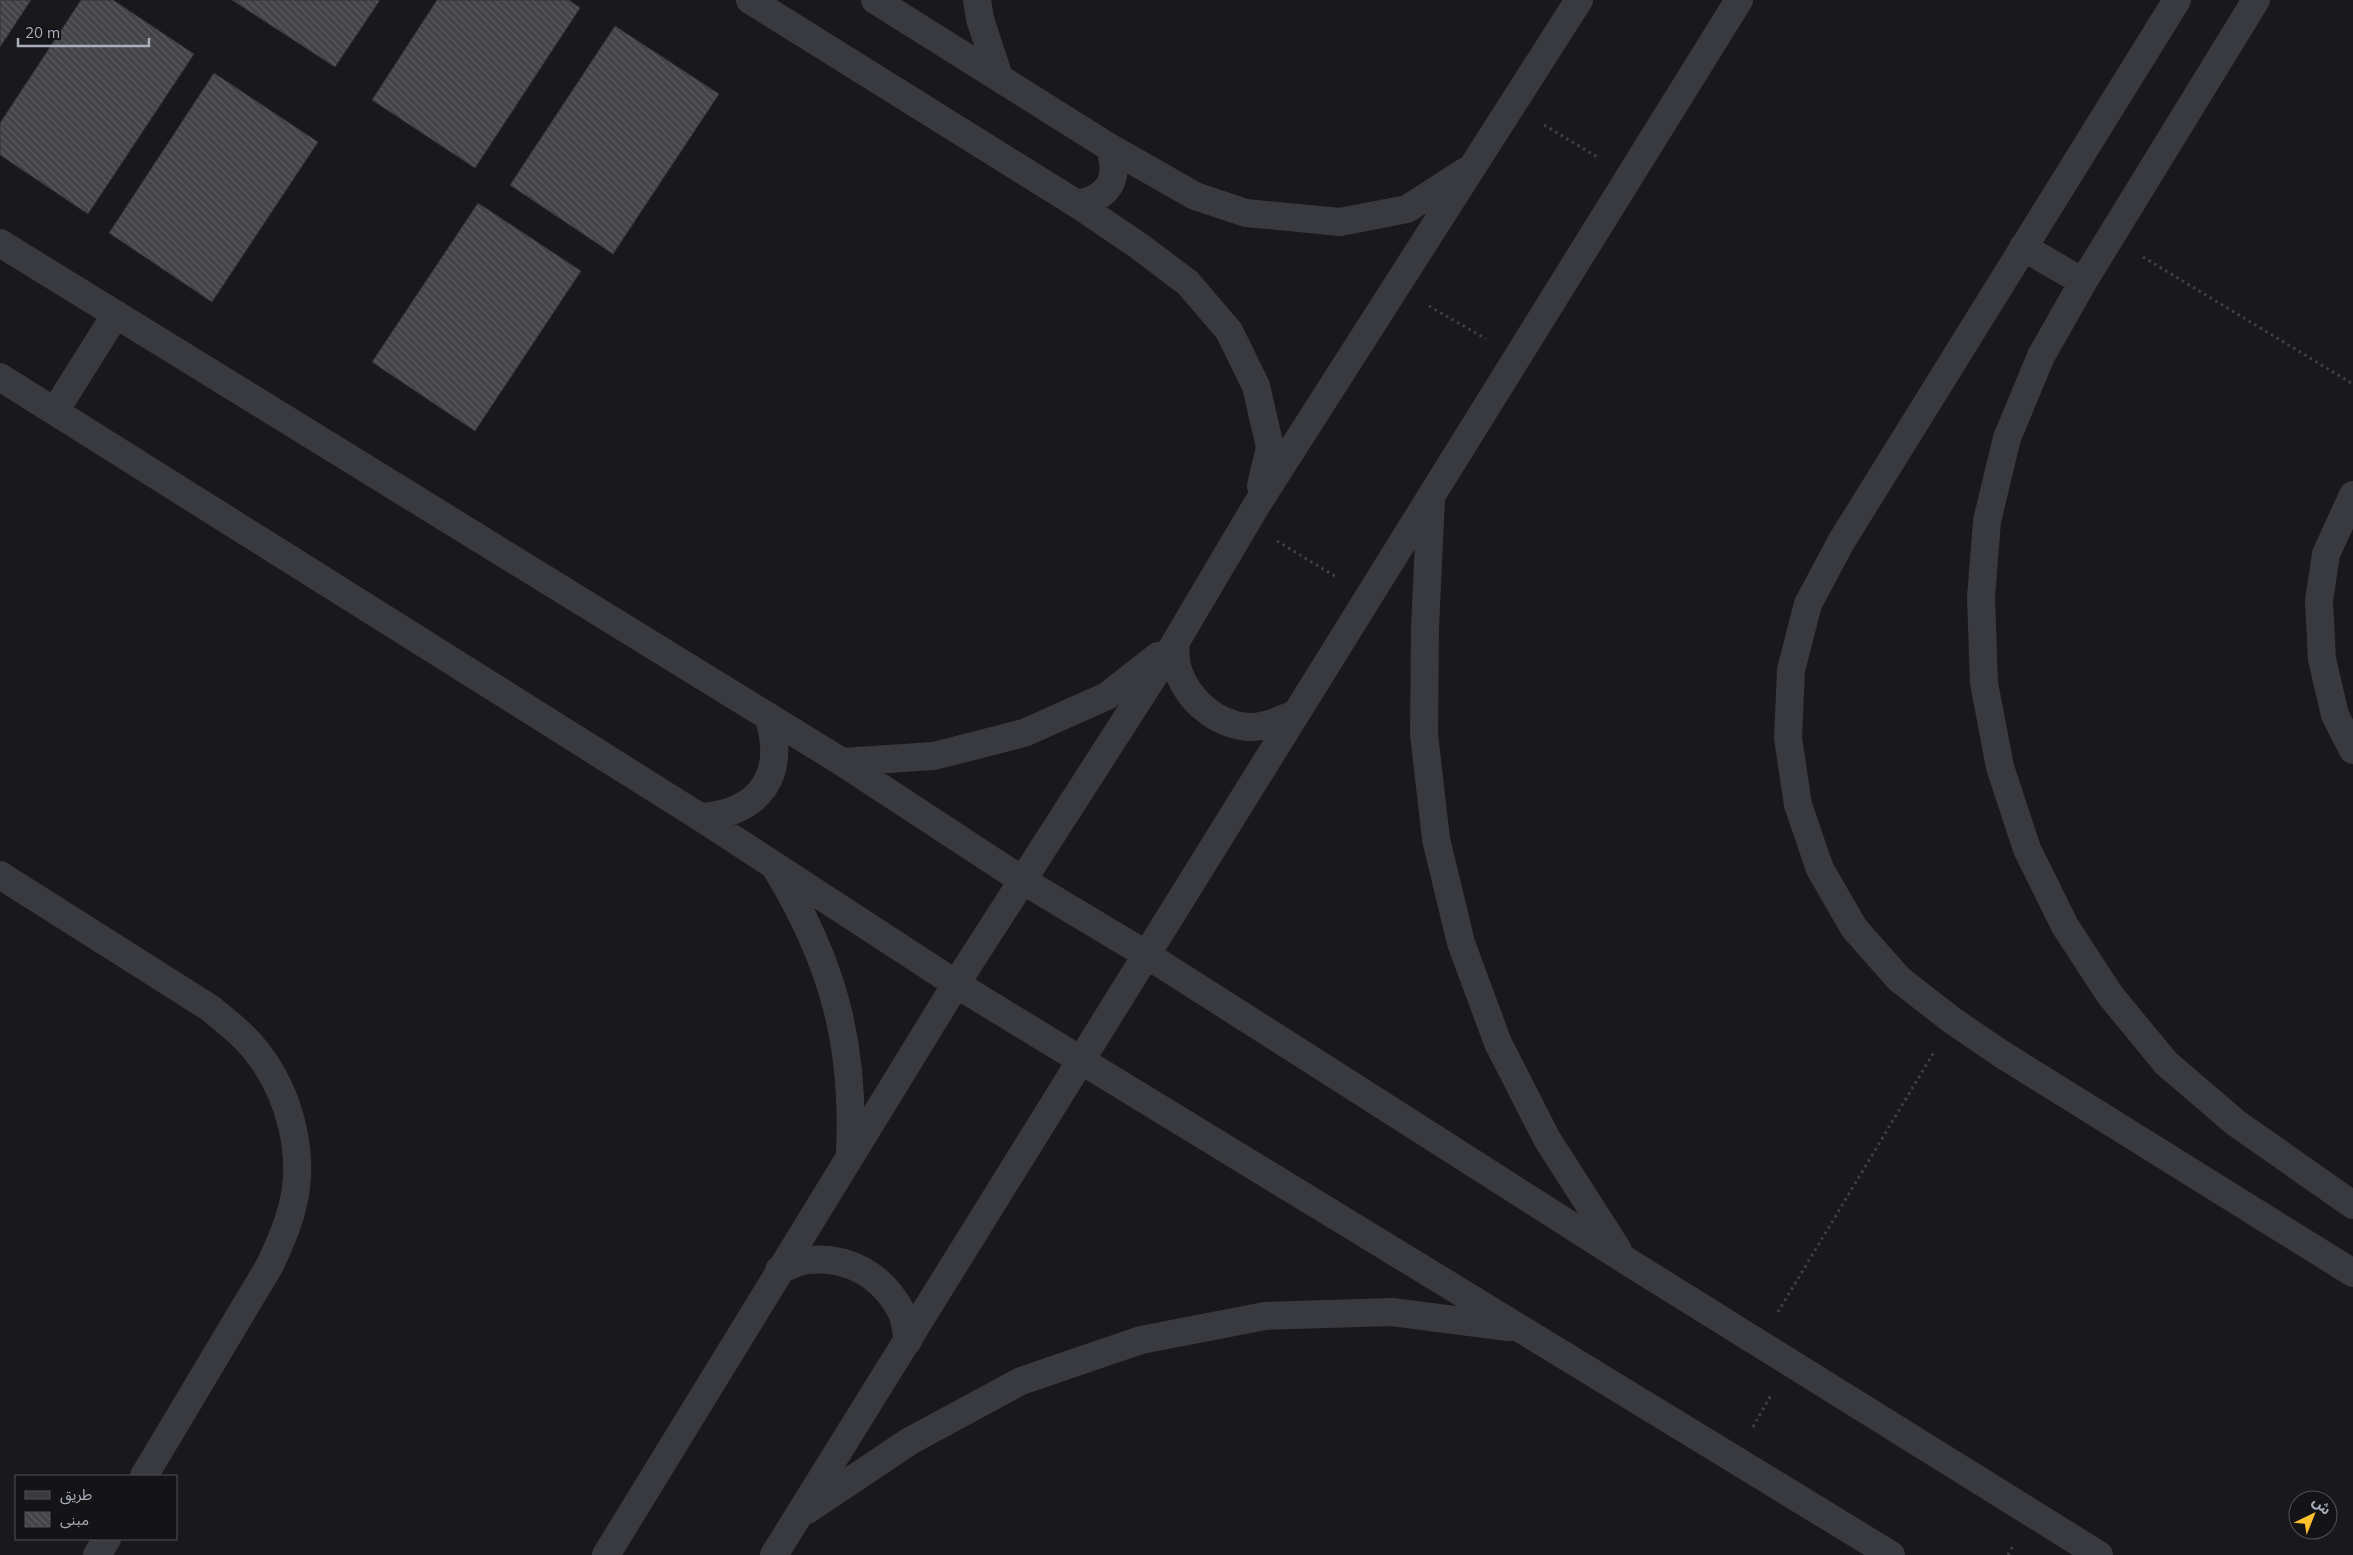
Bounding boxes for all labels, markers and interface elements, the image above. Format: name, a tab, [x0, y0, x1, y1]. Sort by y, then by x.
scale bar	[18, 15, 149, 47]
text: 20 m	[25, 23, 60, 42]
legend	[15, 1475, 178, 1540]
text: طريق	[60, 1485, 92, 1505]
north arrow	[2288, 1490, 2338, 1540]
text: ش	[2309, 1492, 2335, 1519]
text: مبنى	[60, 1510, 89, 1529]

